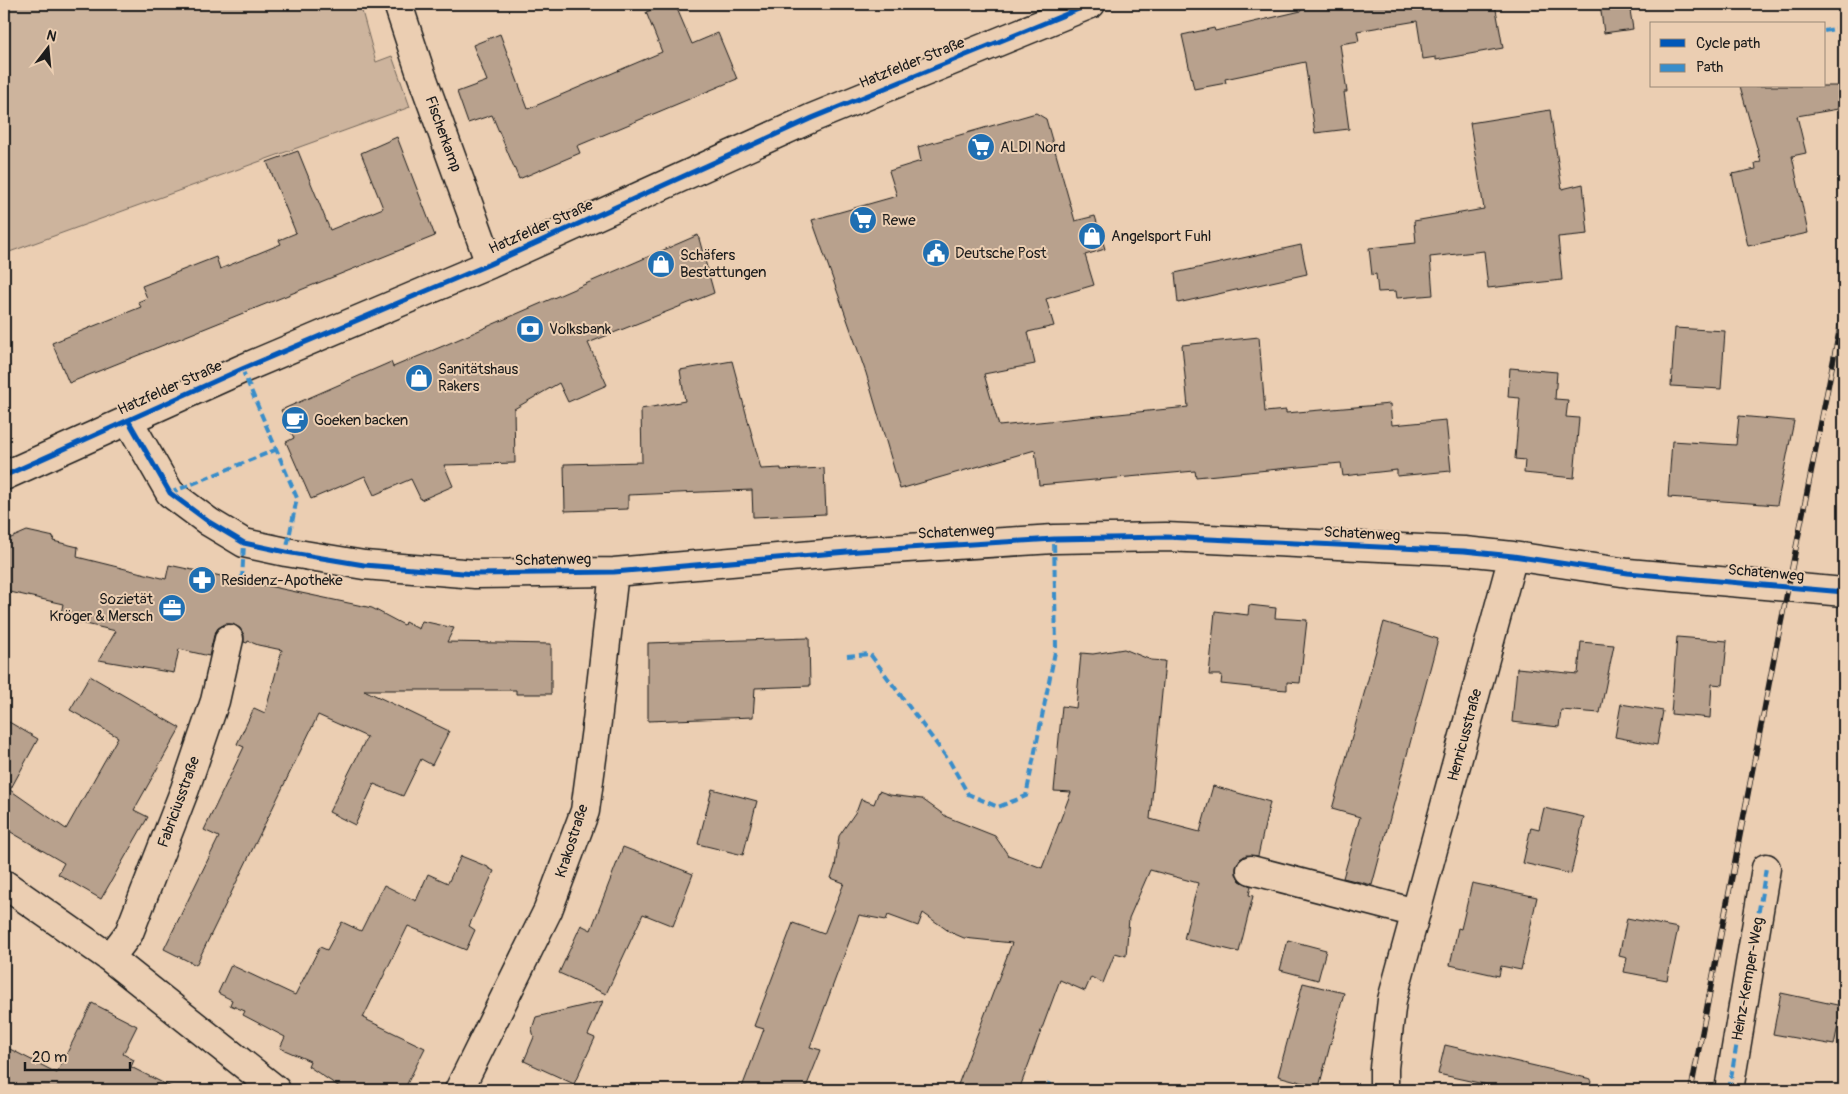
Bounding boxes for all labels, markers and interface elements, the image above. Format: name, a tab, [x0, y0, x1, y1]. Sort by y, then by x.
north arrow	[22, 22, 72, 72]
legend	[1650, 22, 1826, 88]
text: N	[45, 27, 58, 45]
street label: Hatzfelder Straße	[856, 33, 968, 93]
text: Cycle path	[1696, 34, 1760, 53]
text: Path	[1696, 58, 1723, 77]
street label: Fischerkamp	[420, 93, 466, 175]
supermarket icon: ALDI Nord	[966, 132, 996, 162]
place label: ALDI Nord	[1000, 138, 1066, 157]
street label: Hatzfelder Straße	[486, 195, 597, 259]
supermarket icon: Rewe	[848, 205, 878, 235]
place label: Rewe	[882, 211, 916, 230]
shop icon: Angelsport Fuhl	[1077, 221, 1107, 251]
place label: Angelsport Fuhl	[1111, 227, 1211, 246]
public building icon: Deutsche Post	[921, 238, 951, 268]
place label: Deutsche Post	[955, 244, 1047, 263]
place label: Schäfers Bestattungen	[680, 246, 766, 282]
shop icon: Schäfers Bestattungen	[646, 249, 676, 279]
bank icon: Volksbank	[515, 314, 545, 344]
place label: Volksbank	[549, 320, 612, 339]
street label: Hatzfelder Straße	[115, 356, 226, 420]
place label: Sanitätshaus Rakers	[438, 360, 519, 396]
shop icon: Sanitätshaus Rakers	[404, 363, 434, 393]
cafe icon: Goeken backen	[280, 405, 310, 435]
place label: Goeken backen	[314, 411, 408, 430]
street label: Schatenweg	[917, 521, 995, 543]
street label: Schatenweg	[1323, 523, 1401, 545]
street label: Schatenweg	[515, 550, 591, 570]
street label: Schatenweg	[1727, 560, 1805, 586]
pharmacy icon: Residenz-Apotheke	[187, 565, 217, 595]
place label: Residenz-Apotheke	[221, 571, 343, 590]
place label: Sozietät Kröger & Mersch	[49, 590, 154, 626]
office icon: Sozietät Kröger & Mersch	[157, 593, 187, 623]
street label: Henricusstraße	[1444, 686, 1487, 783]
street label: Fabriciusstraße	[154, 753, 204, 850]
street label: Krakostraße	[551, 801, 593, 880]
street label: Heinz-Kemper-Weg	[1728, 916, 1768, 1042]
scale bar	[25, 1039, 130, 1071]
text: 20 m	[32, 1048, 67, 1067]

